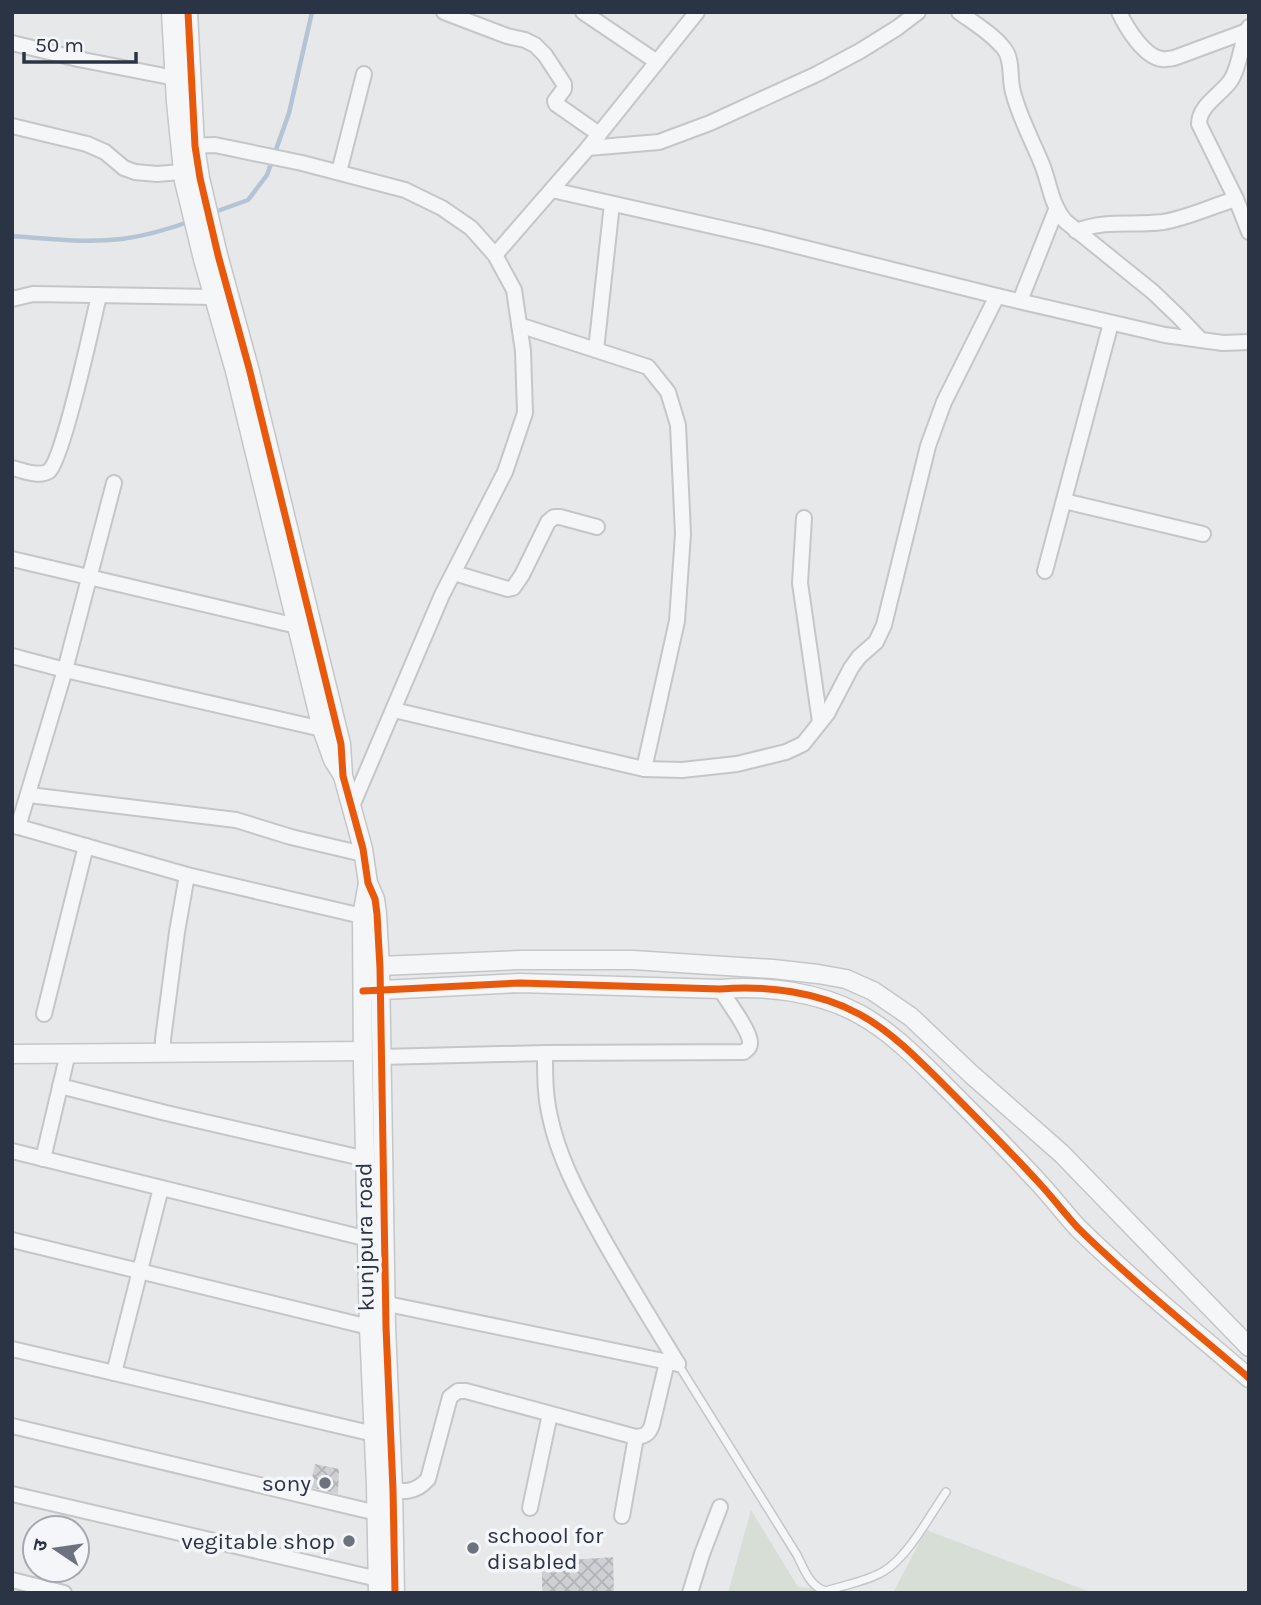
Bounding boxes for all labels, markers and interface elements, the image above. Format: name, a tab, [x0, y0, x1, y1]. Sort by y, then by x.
scale bar	[24, 21, 136, 65]
text: 50 m	[35, 33, 84, 57]
street label: kunjpura road	[350, 1162, 380, 1312]
place label: sony	[262, 1470, 311, 1497]
marker: sony	[317, 1475, 333, 1491]
north arrow	[21, 1514, 91, 1584]
place label: schoool for disabled	[487, 1522, 604, 1575]
place label: vegitable shop	[181, 1528, 335, 1555]
marker: vegitable shop	[341, 1533, 357, 1549]
text: उ	[28, 1537, 53, 1553]
marker: schoool for disabled	[465, 1540, 481, 1556]

